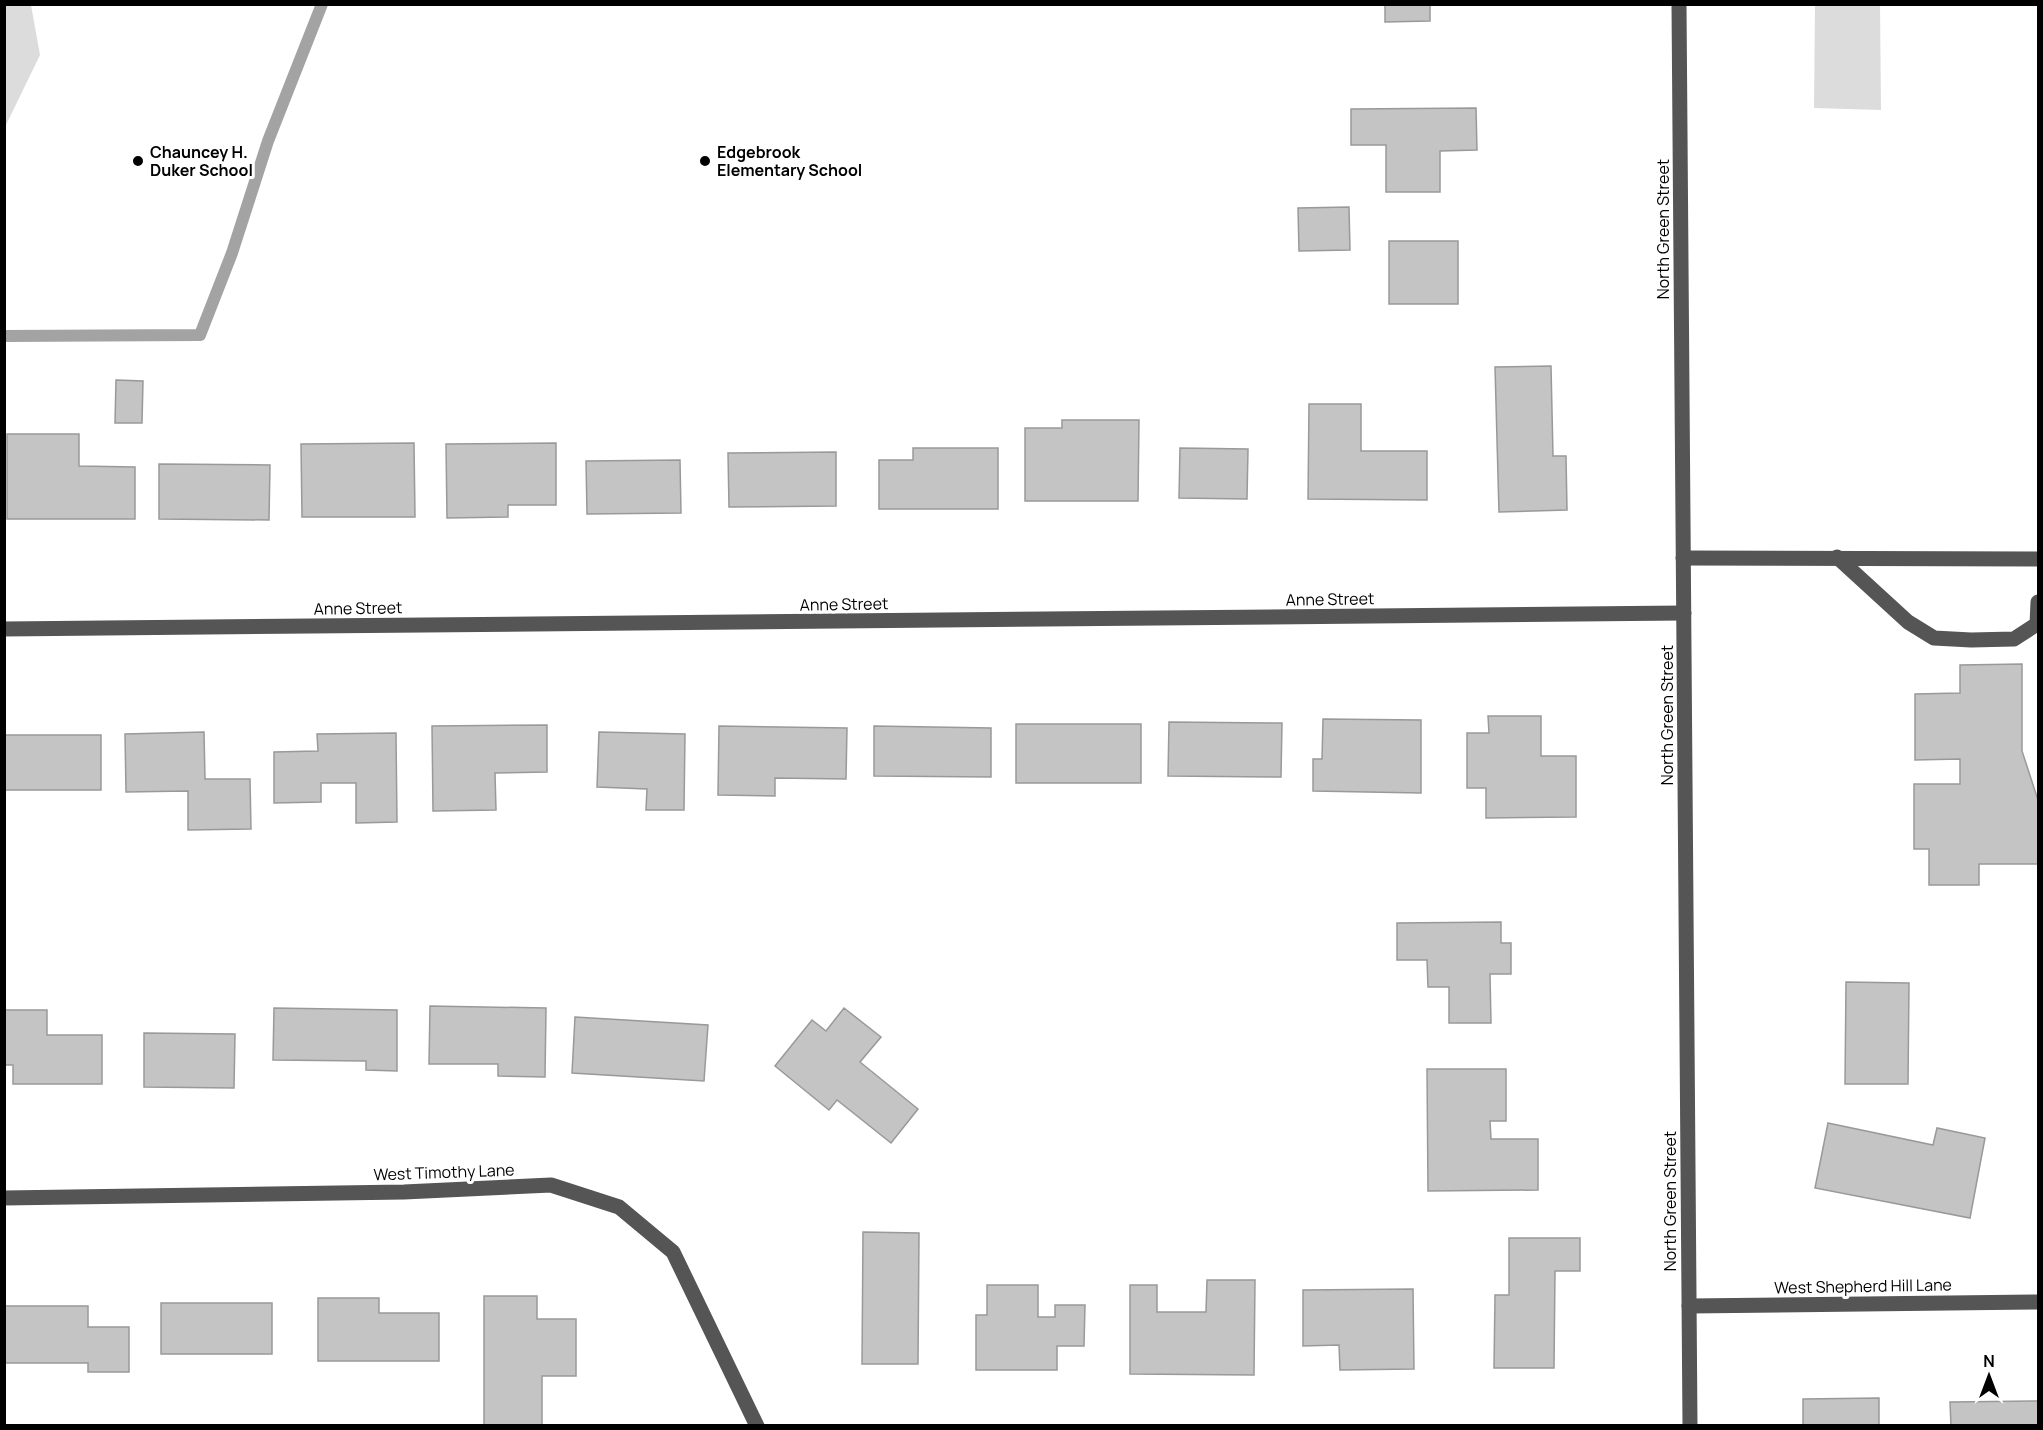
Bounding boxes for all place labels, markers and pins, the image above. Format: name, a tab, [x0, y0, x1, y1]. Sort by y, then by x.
place label: Chauncey H. Duker School	[150, 141, 253, 181]
place label: Edgebrook Elementary School	[717, 141, 862, 181]
marker: Chauncey H. Duker School	[131, 154, 145, 168]
marker: Edgebrook Elementary School	[698, 154, 712, 168]

